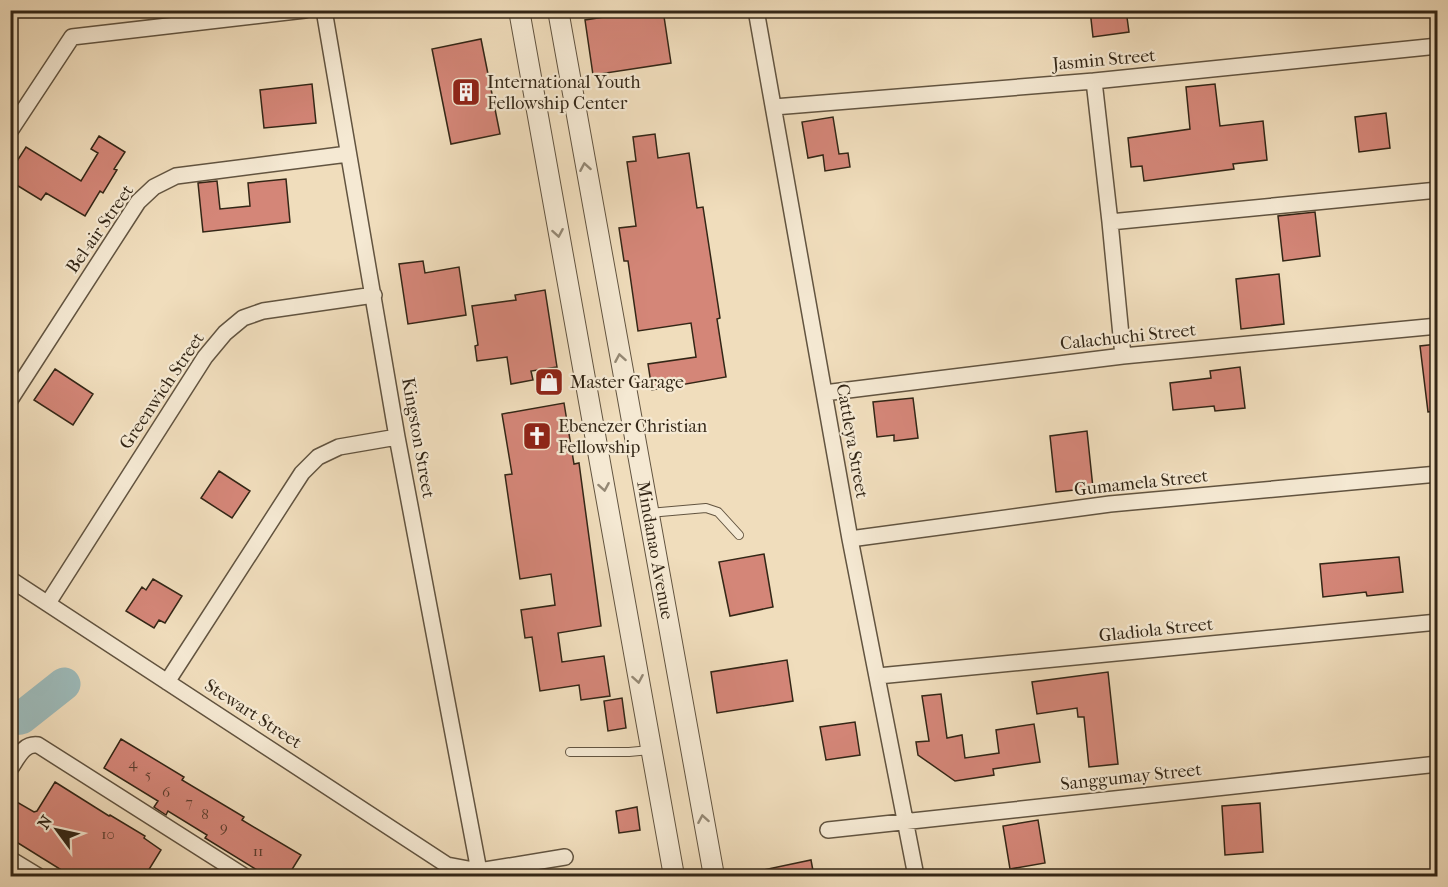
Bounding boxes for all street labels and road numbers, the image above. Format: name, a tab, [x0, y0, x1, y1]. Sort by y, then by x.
street label: Jasmin Street	[1050, 45, 1157, 75]
street label: Bel-air Street	[62, 180, 138, 277]
street label: Calachuchi Street	[1059, 319, 1197, 355]
street label: Greenwich Street	[115, 328, 209, 453]
street label: Kingston Street	[397, 376, 439, 501]
street label: Cattleya Street	[832, 382, 872, 500]
street label: Gumamela Street	[1073, 465, 1210, 500]
street label: Mindanao Avenue	[633, 479, 678, 621]
street label: Gladiola Street	[1098, 614, 1215, 646]
street label: Stewart Street	[201, 675, 306, 753]
street label: Sanggumay Street	[1059, 759, 1203, 795]

